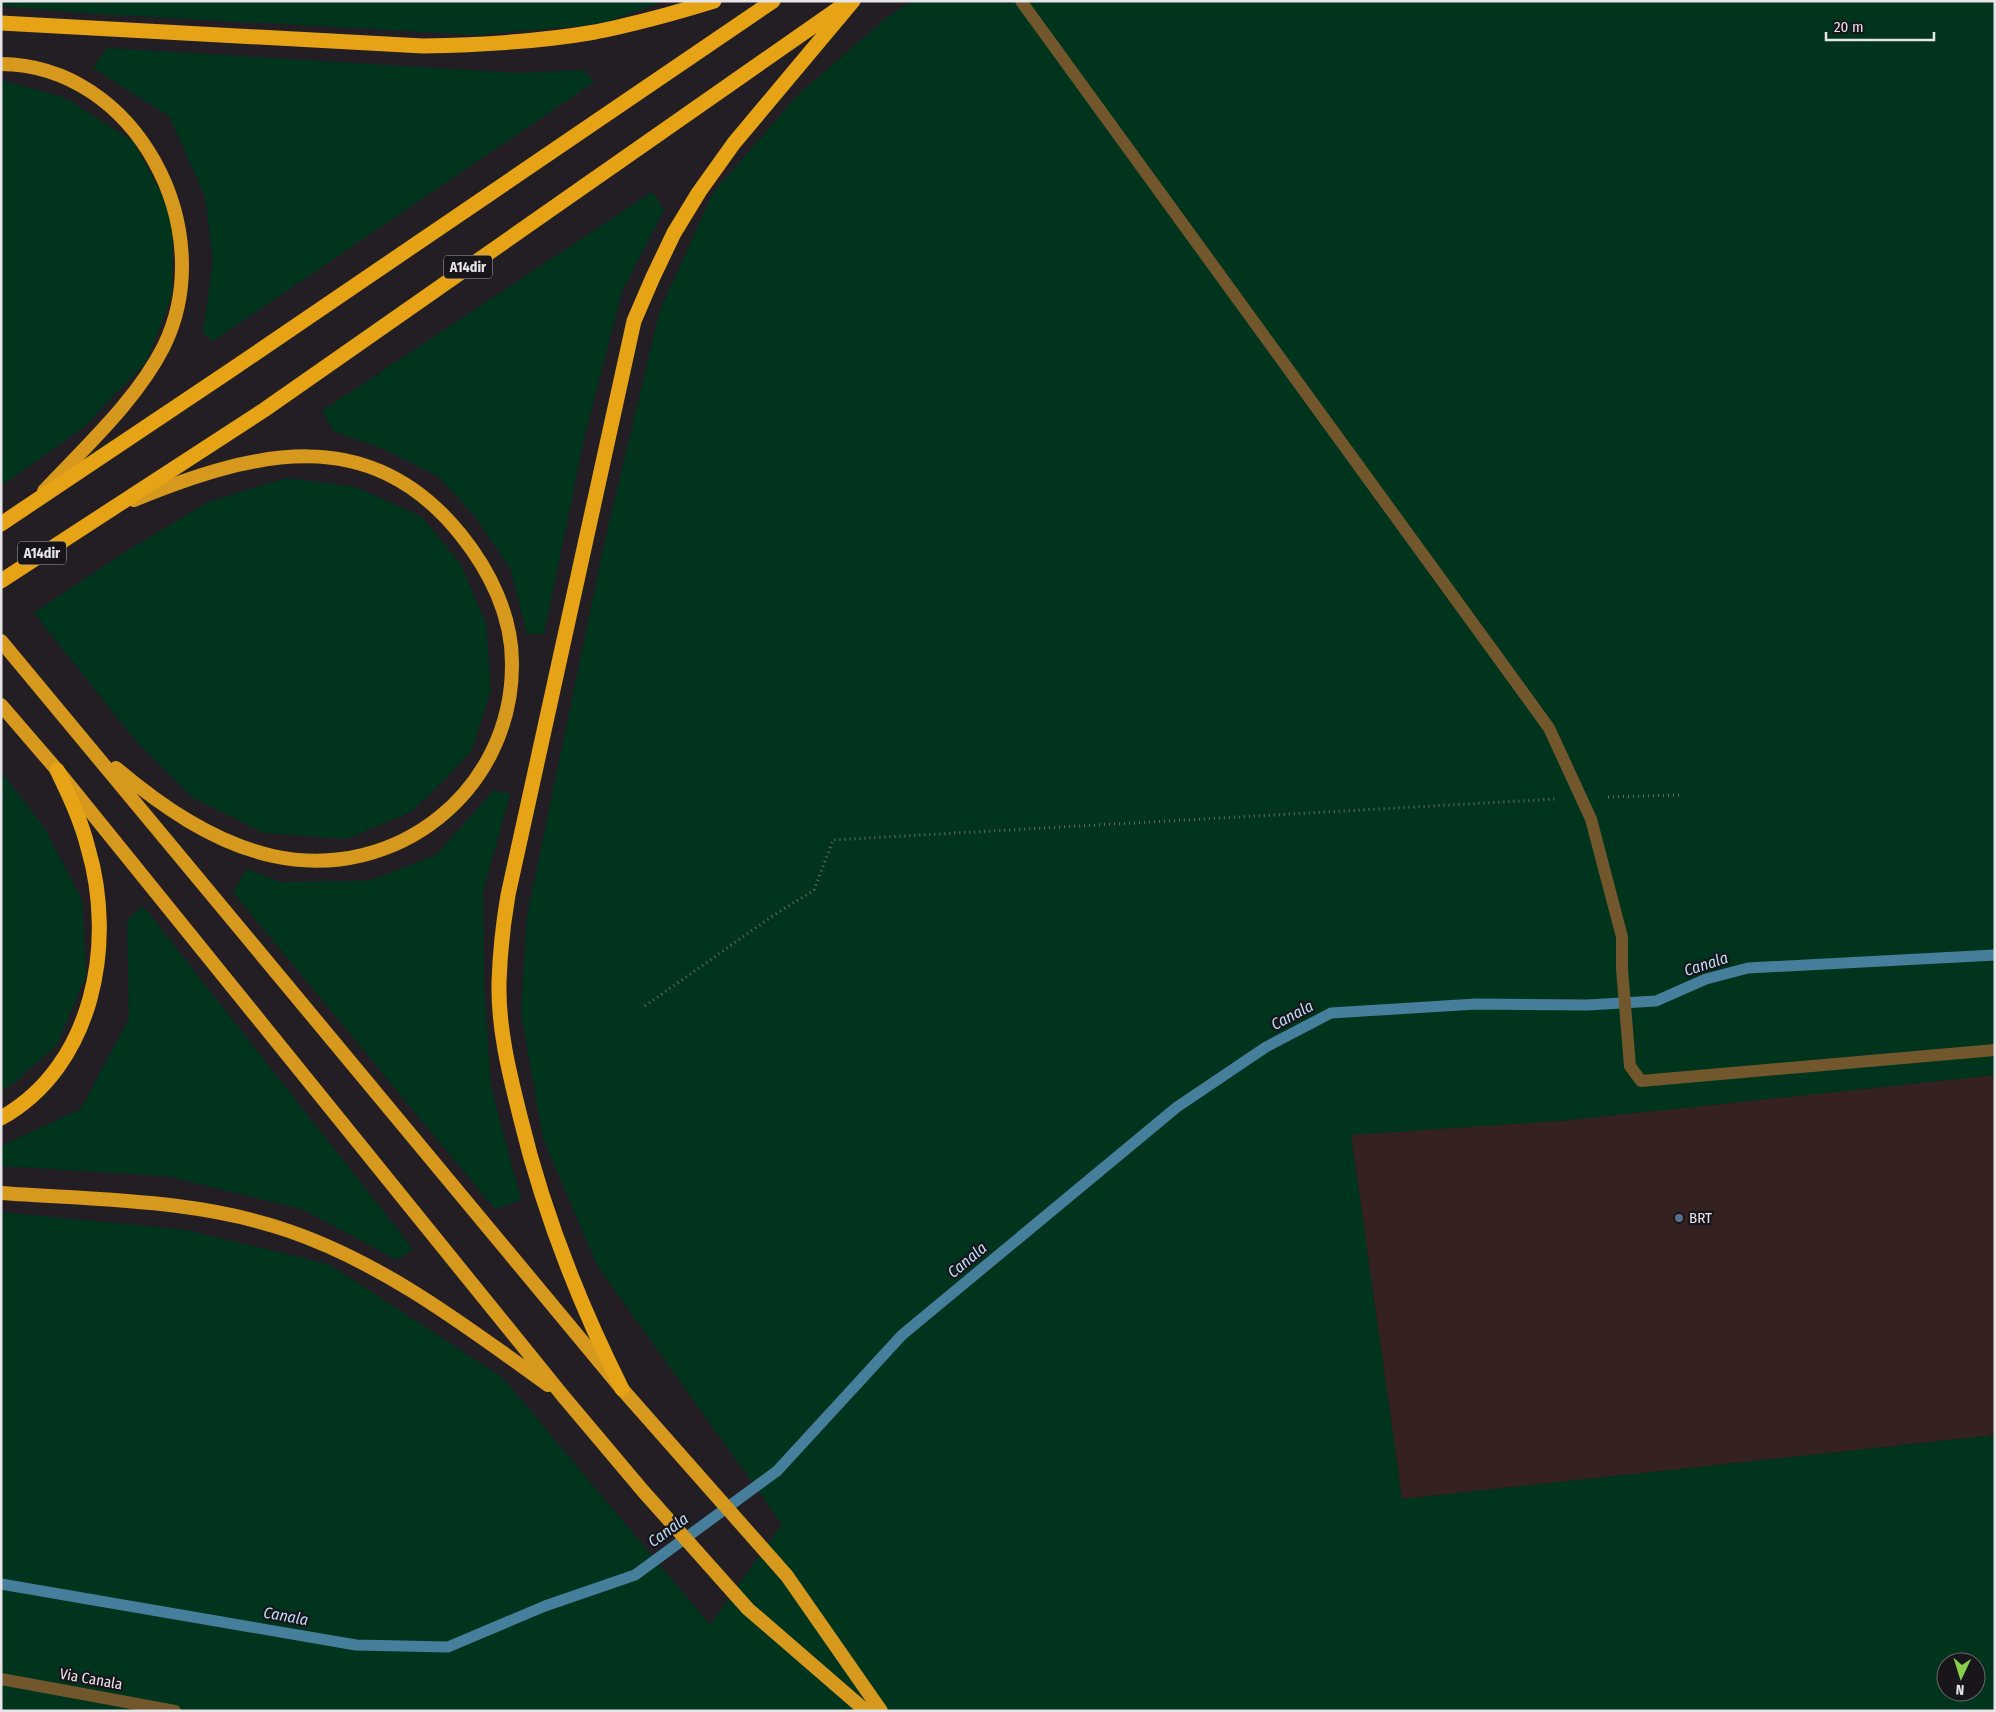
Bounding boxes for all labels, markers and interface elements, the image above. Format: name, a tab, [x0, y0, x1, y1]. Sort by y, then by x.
scale bar	[1826, 10, 1934, 42]
text: 20 m	[1834, 18, 1864, 36]
road number: A14dir	[444, 256, 492, 278]
road number: A14dir	[18, 542, 66, 564]
water label: Canala	[1682, 948, 1730, 980]
water label: Canala	[1268, 996, 1316, 1034]
place label: BRT	[1689, 1209, 1712, 1227]
marker: BRT	[1673, 1212, 1685, 1224]
water label: Canala	[944, 1238, 990, 1282]
water label: Canala	[644, 1509, 692, 1551]
water label: Canala	[262, 1603, 310, 1629]
north arrow	[1936, 1652, 1986, 1702]
street label: Via Canala	[58, 1665, 124, 1693]
text: N	[1955, 1681, 1965, 1698]

